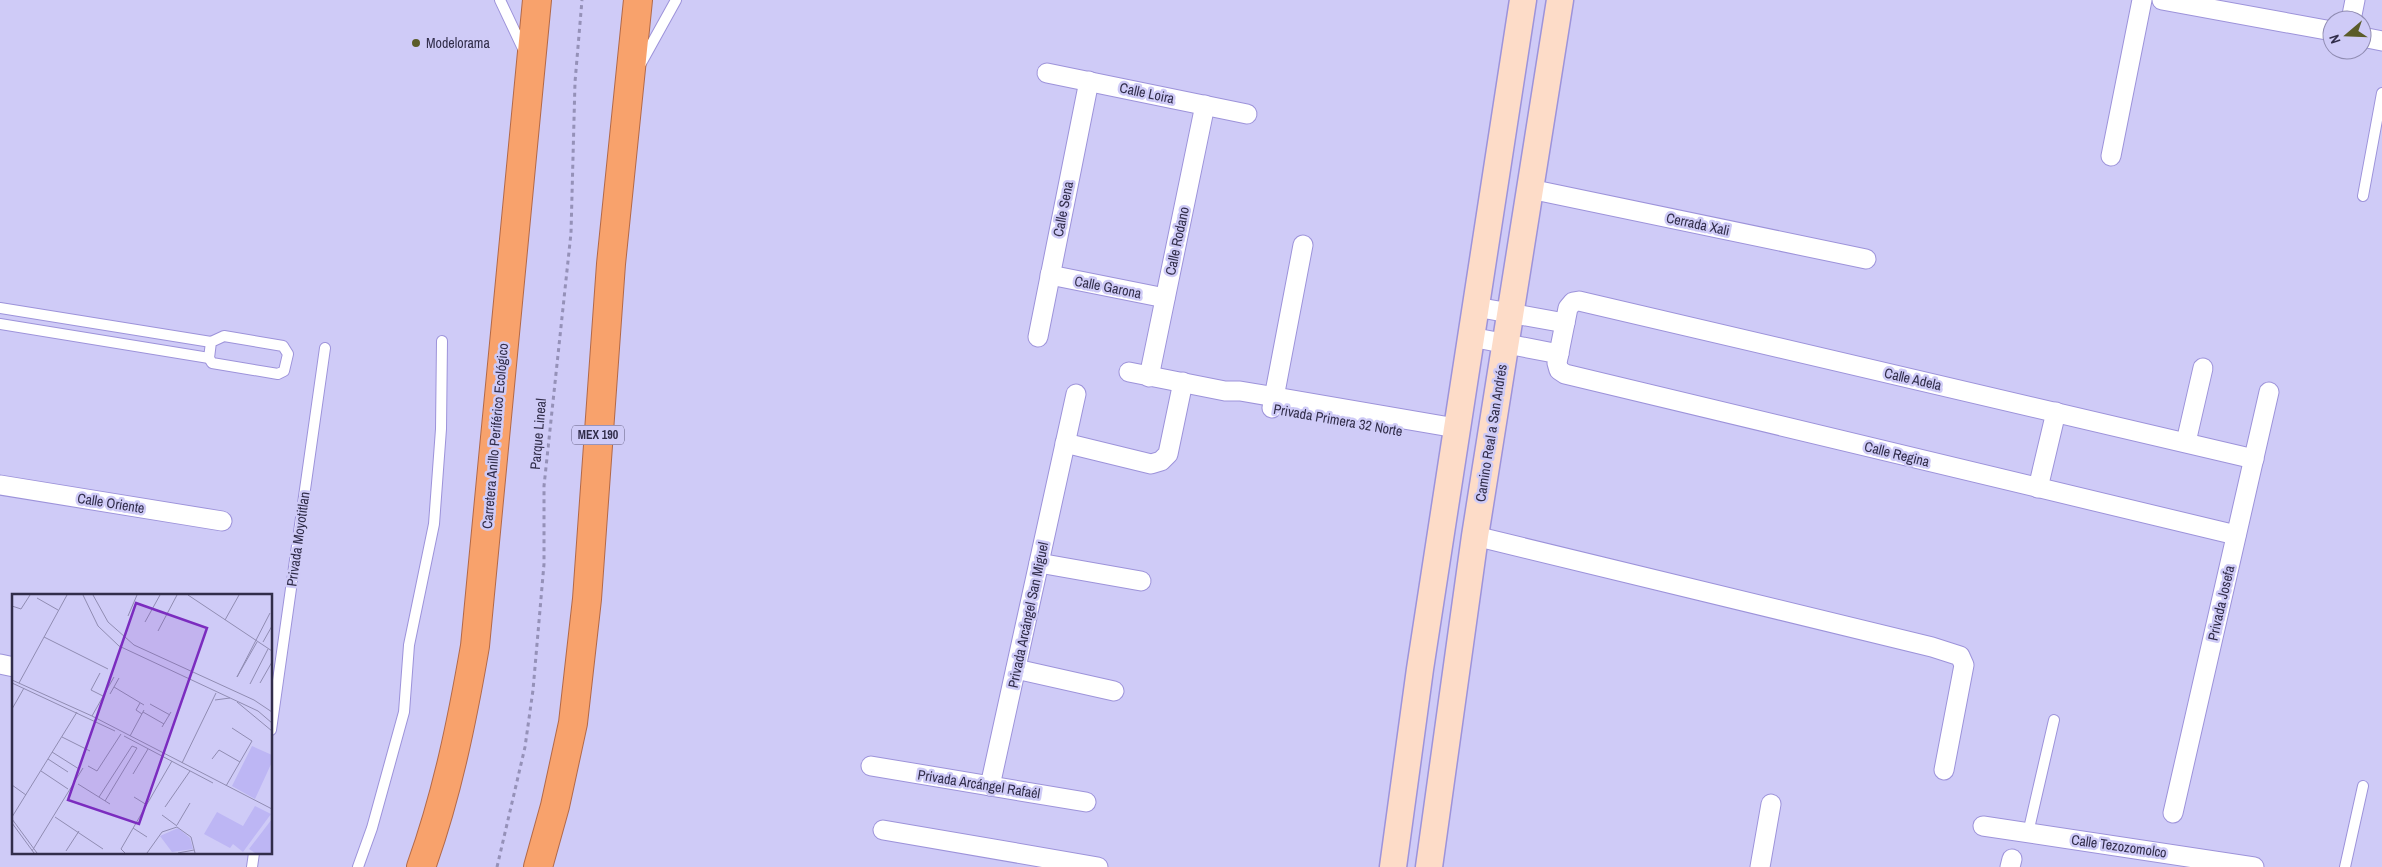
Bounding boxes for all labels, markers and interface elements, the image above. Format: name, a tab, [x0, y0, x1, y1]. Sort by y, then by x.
north arrow	[2322, 10, 2372, 60]
text: N	[2325, 32, 2345, 46]
place label: Modelorama	[426, 34, 490, 52]
marker: Modelorama	[410, 37, 422, 49]
street label: Calle Loira	[1118, 78, 1177, 108]
street label: Calle Sena	[1049, 179, 1077, 238]
street label: Calle Rodano	[1161, 205, 1193, 277]
street label: Cerrada Xali	[1665, 209, 1731, 239]
street label: Calle Garona	[1073, 272, 1144, 302]
street label: Carretera Anillo Periférico Ecológico	[478, 342, 512, 530]
street label: Camino Real a San Andrés	[1471, 363, 1511, 503]
street label: Calle Adela	[1883, 364, 1944, 394]
street label: Parque Lineal	[526, 398, 550, 470]
street label: Privada Primera 32 Norte	[1272, 400, 1404, 440]
road number: MEX 190	[572, 426, 624, 444]
street label: Calle Regina	[1863, 437, 1932, 471]
street label: Calle Oriente	[76, 489, 146, 517]
street label: Privada Moyotitlan	[282, 490, 314, 588]
street label: Privada Arcángel San Miguel	[1004, 540, 1052, 690]
street label: Privada Josefa	[2204, 563, 2239, 642]
inset map	[12, 594, 272, 854]
street label: Privada Arcángel Rafaél	[916, 765, 1042, 803]
street label: Calle Tezozomolco	[2070, 830, 2168, 862]

